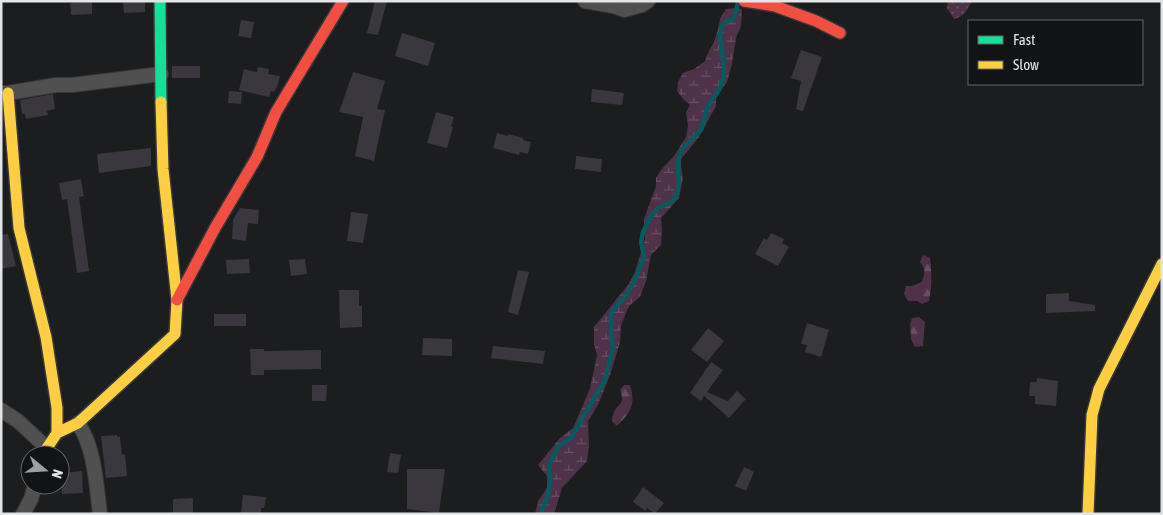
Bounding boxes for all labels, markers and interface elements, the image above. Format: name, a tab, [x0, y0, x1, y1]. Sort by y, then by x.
legend	[968, 20, 1143, 85]
text: Fast	[1013, 31, 1035, 48]
text: Slow	[1013, 56, 1039, 73]
north arrow	[20, 445, 70, 495]
text: N	[48, 468, 66, 480]

